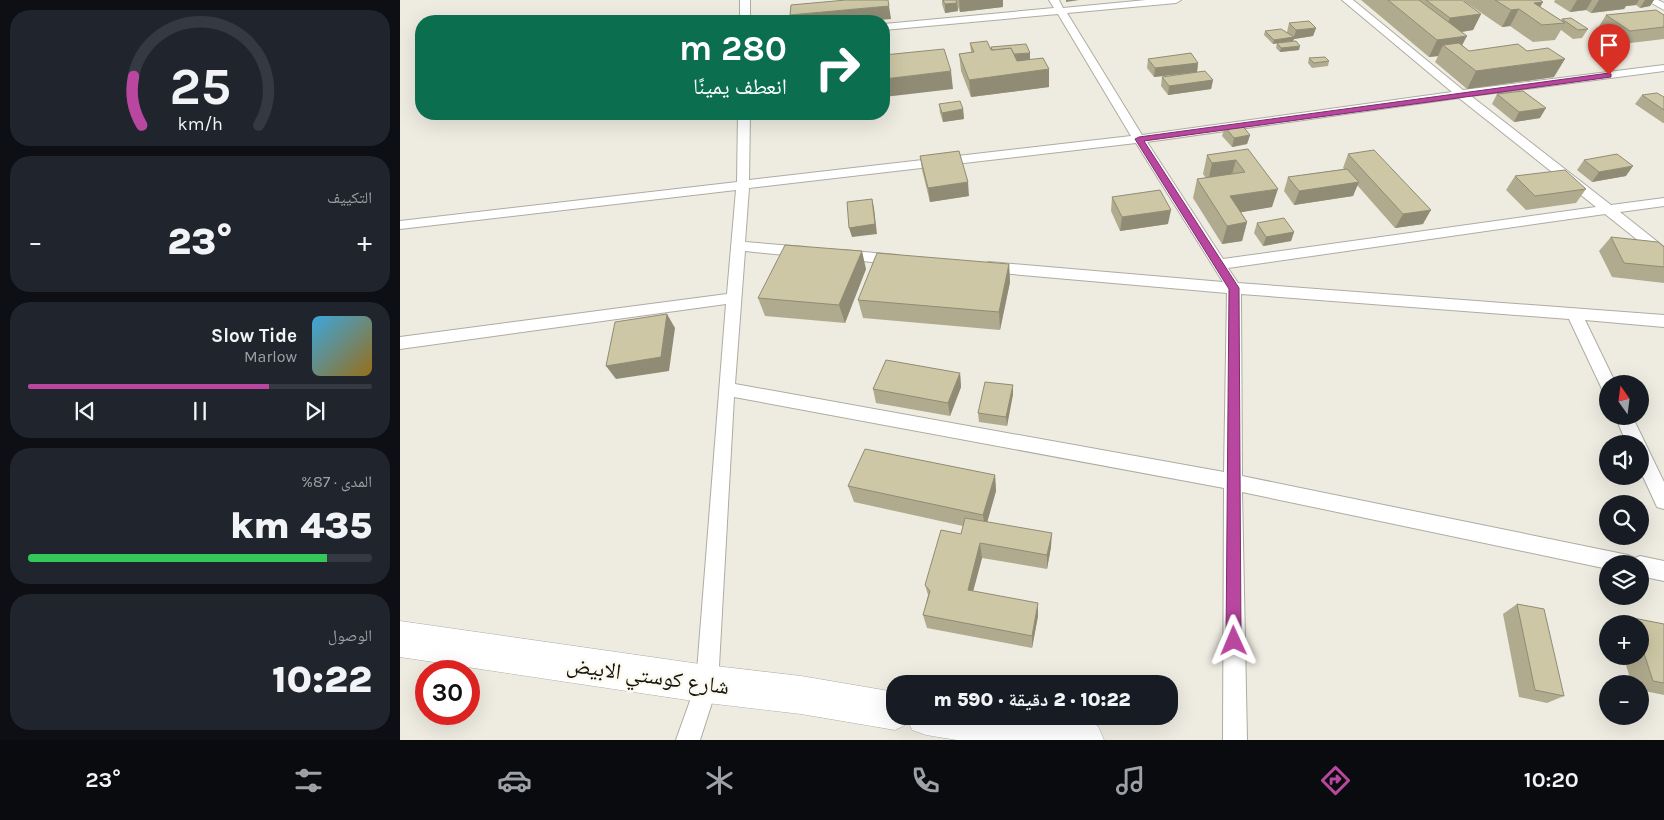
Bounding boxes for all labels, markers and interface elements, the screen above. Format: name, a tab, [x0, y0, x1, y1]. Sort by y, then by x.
pin	[1588, 24, 1630, 75]
text: 280 m	[679, 28, 787, 69]
icon: arrive	[1595, 31, 1623, 59]
icon: right	[805, 35, 870, 100]
text: 25	[169, 56, 231, 117]
text: انعطف يمينًا	[693, 74, 787, 100]
text: km/h	[177, 114, 223, 135]
text: التكييف	[327, 188, 372, 207]
text: 23°	[167, 219, 233, 264]
text: −	[28, 225, 43, 258]
text: +	[357, 225, 372, 258]
text: Slow Tide	[211, 325, 297, 347]
text: Marlow	[244, 347, 297, 366]
north arrow	[1599, 375, 1649, 425]
map controls	[1599, 375, 1649, 725]
icon: previous	[71, 397, 99, 425]
icon: pause	[186, 397, 214, 425]
icon: next	[301, 397, 329, 425]
button: sound	[1599, 435, 1649, 485]
text: المدى · 87%	[301, 472, 372, 491]
button: search	[1599, 495, 1649, 545]
text: 435 km	[230, 503, 372, 548]
button: layers	[1599, 555, 1649, 605]
position arrow	[1207, 614, 1259, 666]
button: +	[1599, 615, 1649, 665]
text: الوصول	[328, 626, 372, 645]
street label: شارع كوستي الابيض	[564, 652, 731, 704]
text: 10:22	[272, 657, 372, 702]
speed limit sign: 30	[415, 660, 480, 725]
button: −	[1599, 675, 1649, 725]
text: 10:22 · 2 دقيقة · 590 m	[933, 689, 1131, 711]
icon: filters	[291, 763, 326, 798]
icon: car	[497, 763, 532, 798]
icon: climate	[702, 763, 737, 798]
icon: phone	[908, 763, 943, 798]
icon: music	[1113, 763, 1148, 798]
icon: directions	[1318, 763, 1353, 798]
text: 23°	[85, 767, 121, 793]
text: 10:20	[1524, 767, 1579, 793]

